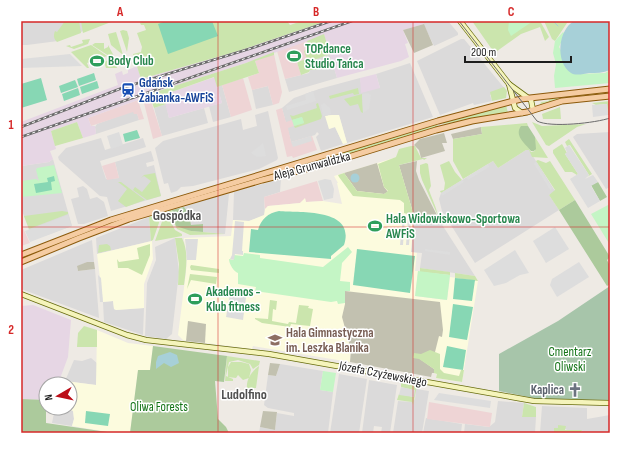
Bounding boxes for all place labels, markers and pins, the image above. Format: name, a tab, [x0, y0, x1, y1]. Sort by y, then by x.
place label: TOPdance Studio Tańca	[305, 41, 364, 72]
sports icon: TOPdance Studio Tańca	[286, 48, 302, 64]
sports icon: Body Club	[89, 53, 105, 69]
place label: Body Club	[108, 53, 154, 69]
place label: Gdańsk Żabianka-AWFiS	[139, 75, 214, 106]
station icon: Gdańsk Żabianka-AWFiS	[120, 82, 136, 98]
place label: Hala Widowiskowo-Sportowa AWFiS	[385, 211, 520, 242]
sports icon: Hala Widowiskowo-Sportowa AWFiS	[367, 218, 383, 234]
place label: Akademos - Klub fitness	[205, 284, 261, 315]
sports icon: Akademos - Klub fitness	[187, 291, 203, 307]
place label: Hala Gimnastyczna im. Leszka Blanika	[286, 325, 374, 356]
school or university icon: Hala Gimnastyczna im. Leszka Blanika	[267, 332, 283, 348]
place label: Kaplica	[531, 382, 564, 398]
church icon: Kaplica	[567, 382, 583, 398]

